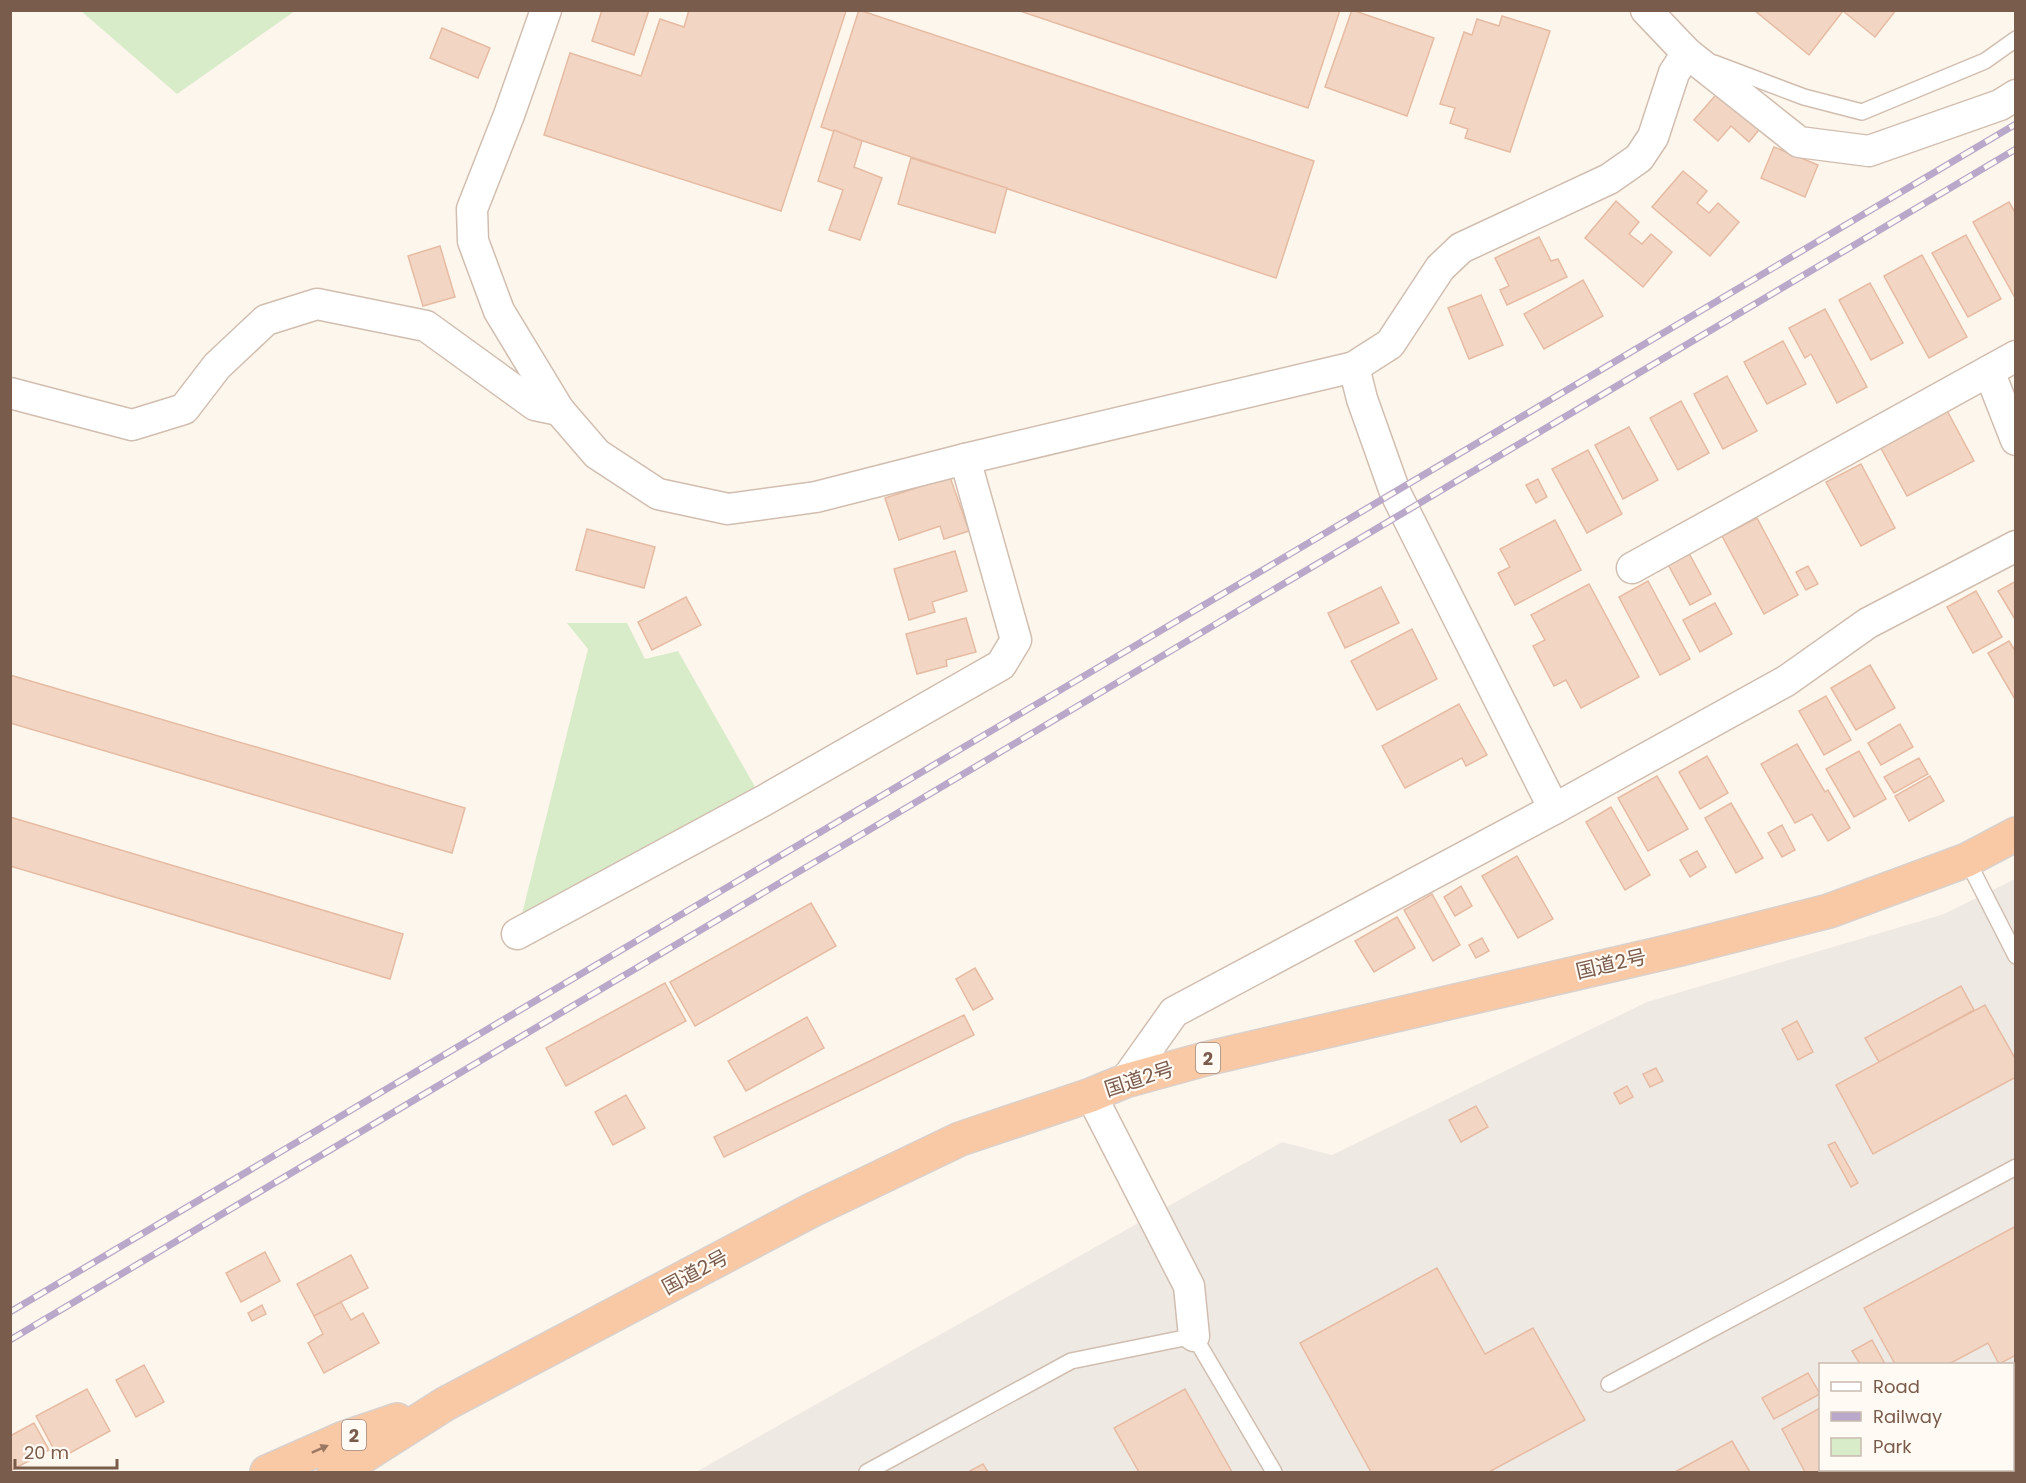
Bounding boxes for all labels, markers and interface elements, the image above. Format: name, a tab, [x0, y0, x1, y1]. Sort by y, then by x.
street label: 国道2号	[1573, 942, 1649, 986]
road number: 2	[1196, 1043, 1220, 1073]
street label: 国道2号	[1101, 1055, 1177, 1103]
street label: 国道2号	[657, 1243, 733, 1301]
legend	[1819, 1363, 2014, 1471]
text: Road	[1873, 1374, 1920, 1399]
text: Railway	[1873, 1404, 1942, 1429]
road number: 2	[342, 1420, 366, 1450]
scale bar	[15, 1432, 117, 1470]
text: Park	[1873, 1434, 1912, 1459]
text: 20 m	[24, 1440, 69, 1465]
one-way arrow	[312, 1444, 329, 1453]

